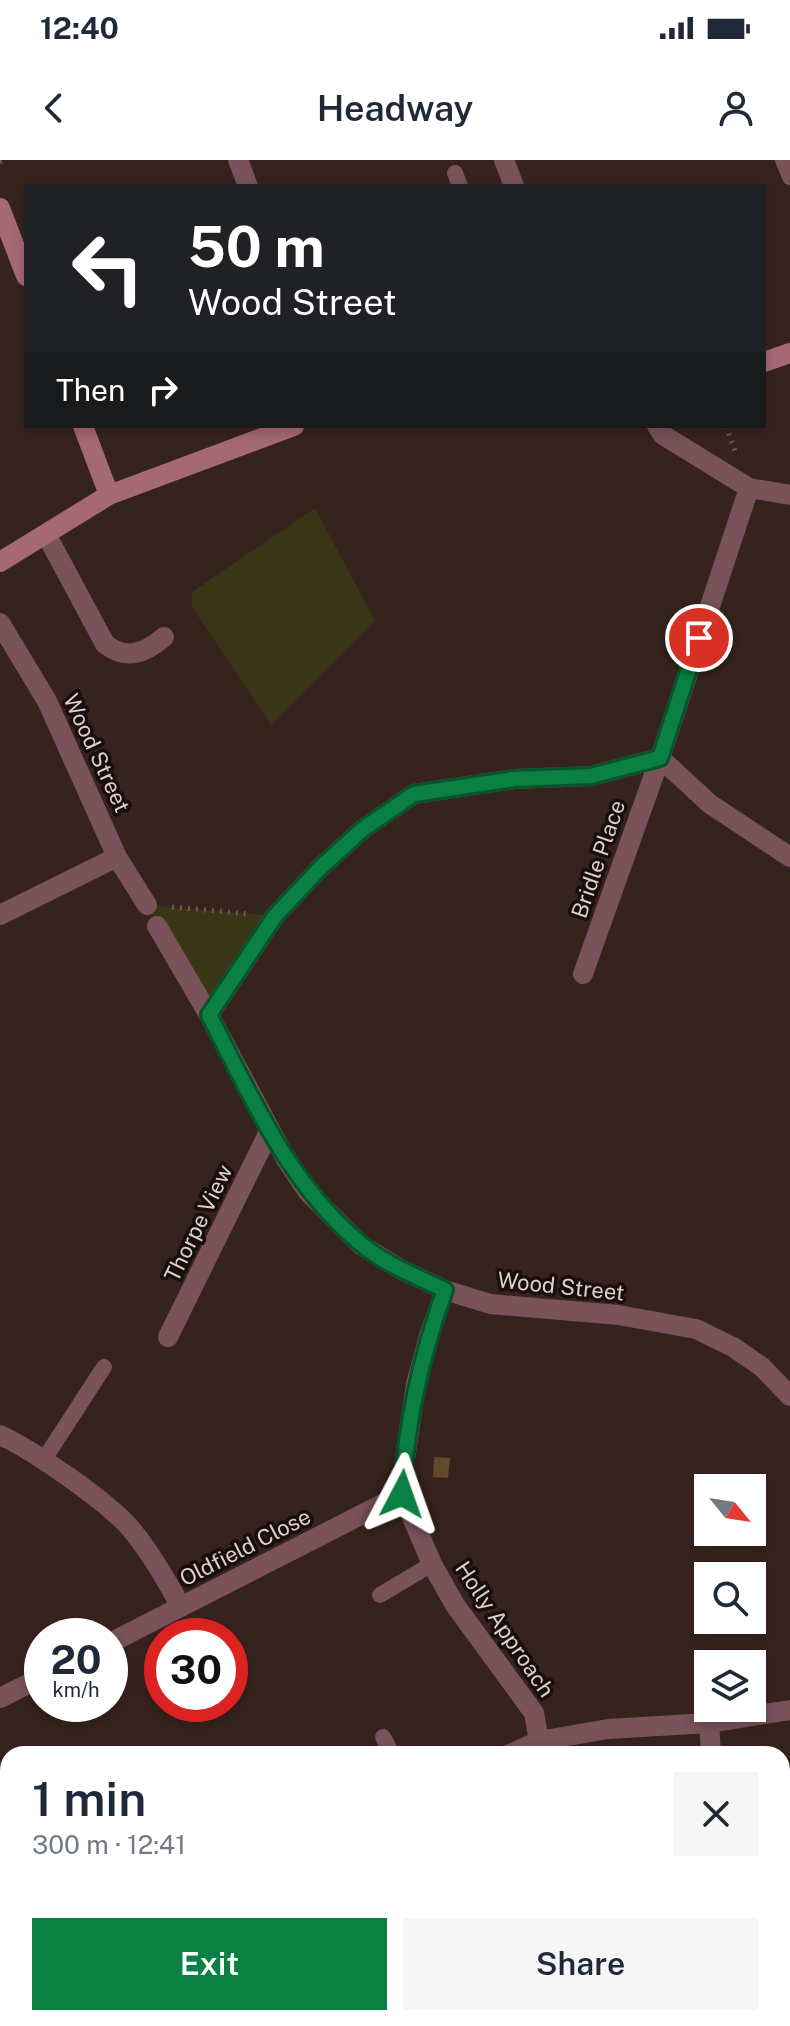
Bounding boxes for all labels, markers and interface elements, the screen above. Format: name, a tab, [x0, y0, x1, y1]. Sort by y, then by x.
text: 12:40	[40, 10, 119, 46]
icon: back	[32, 86, 76, 130]
icon: person	[714, 86, 758, 130]
text: Headway	[317, 87, 473, 129]
text: 50 m	[188, 214, 325, 280]
icon: left	[56, 216, 160, 320]
text: Wood Street	[188, 281, 397, 323]
icon: right	[141, 368, 185, 412]
text: Then	[56, 372, 125, 408]
pin	[665, 604, 733, 672]
icon: arrive	[677, 616, 721, 660]
street label: Wood Street	[58, 690, 136, 816]
street label: Bridle Place	[566, 797, 630, 921]
street label: Thorpe View	[159, 1160, 237, 1286]
street label: Wood Street	[496, 1266, 626, 1306]
position arrow	[360, 1452, 444, 1536]
north arrow	[694, 1474, 766, 1546]
map controls	[694, 1474, 766, 1722]
street label: Oldfield Close	[175, 1503, 315, 1591]
street label: Holly Approach	[450, 1556, 560, 1702]
button: search	[694, 1562, 766, 1634]
speed limit sign: 30	[144, 1618, 248, 1722]
text: 20	[50, 1636, 102, 1683]
button: layers	[694, 1650, 766, 1722]
text: km/h	[52, 1678, 100, 1702]
text: 1 min	[32, 1770, 146, 1827]
button: close	[674, 1772, 758, 1856]
text: 300 m · 12:41	[32, 1829, 186, 1860]
button: Exit	[32, 1918, 387, 2010]
button: Share	[403, 1918, 758, 2010]

